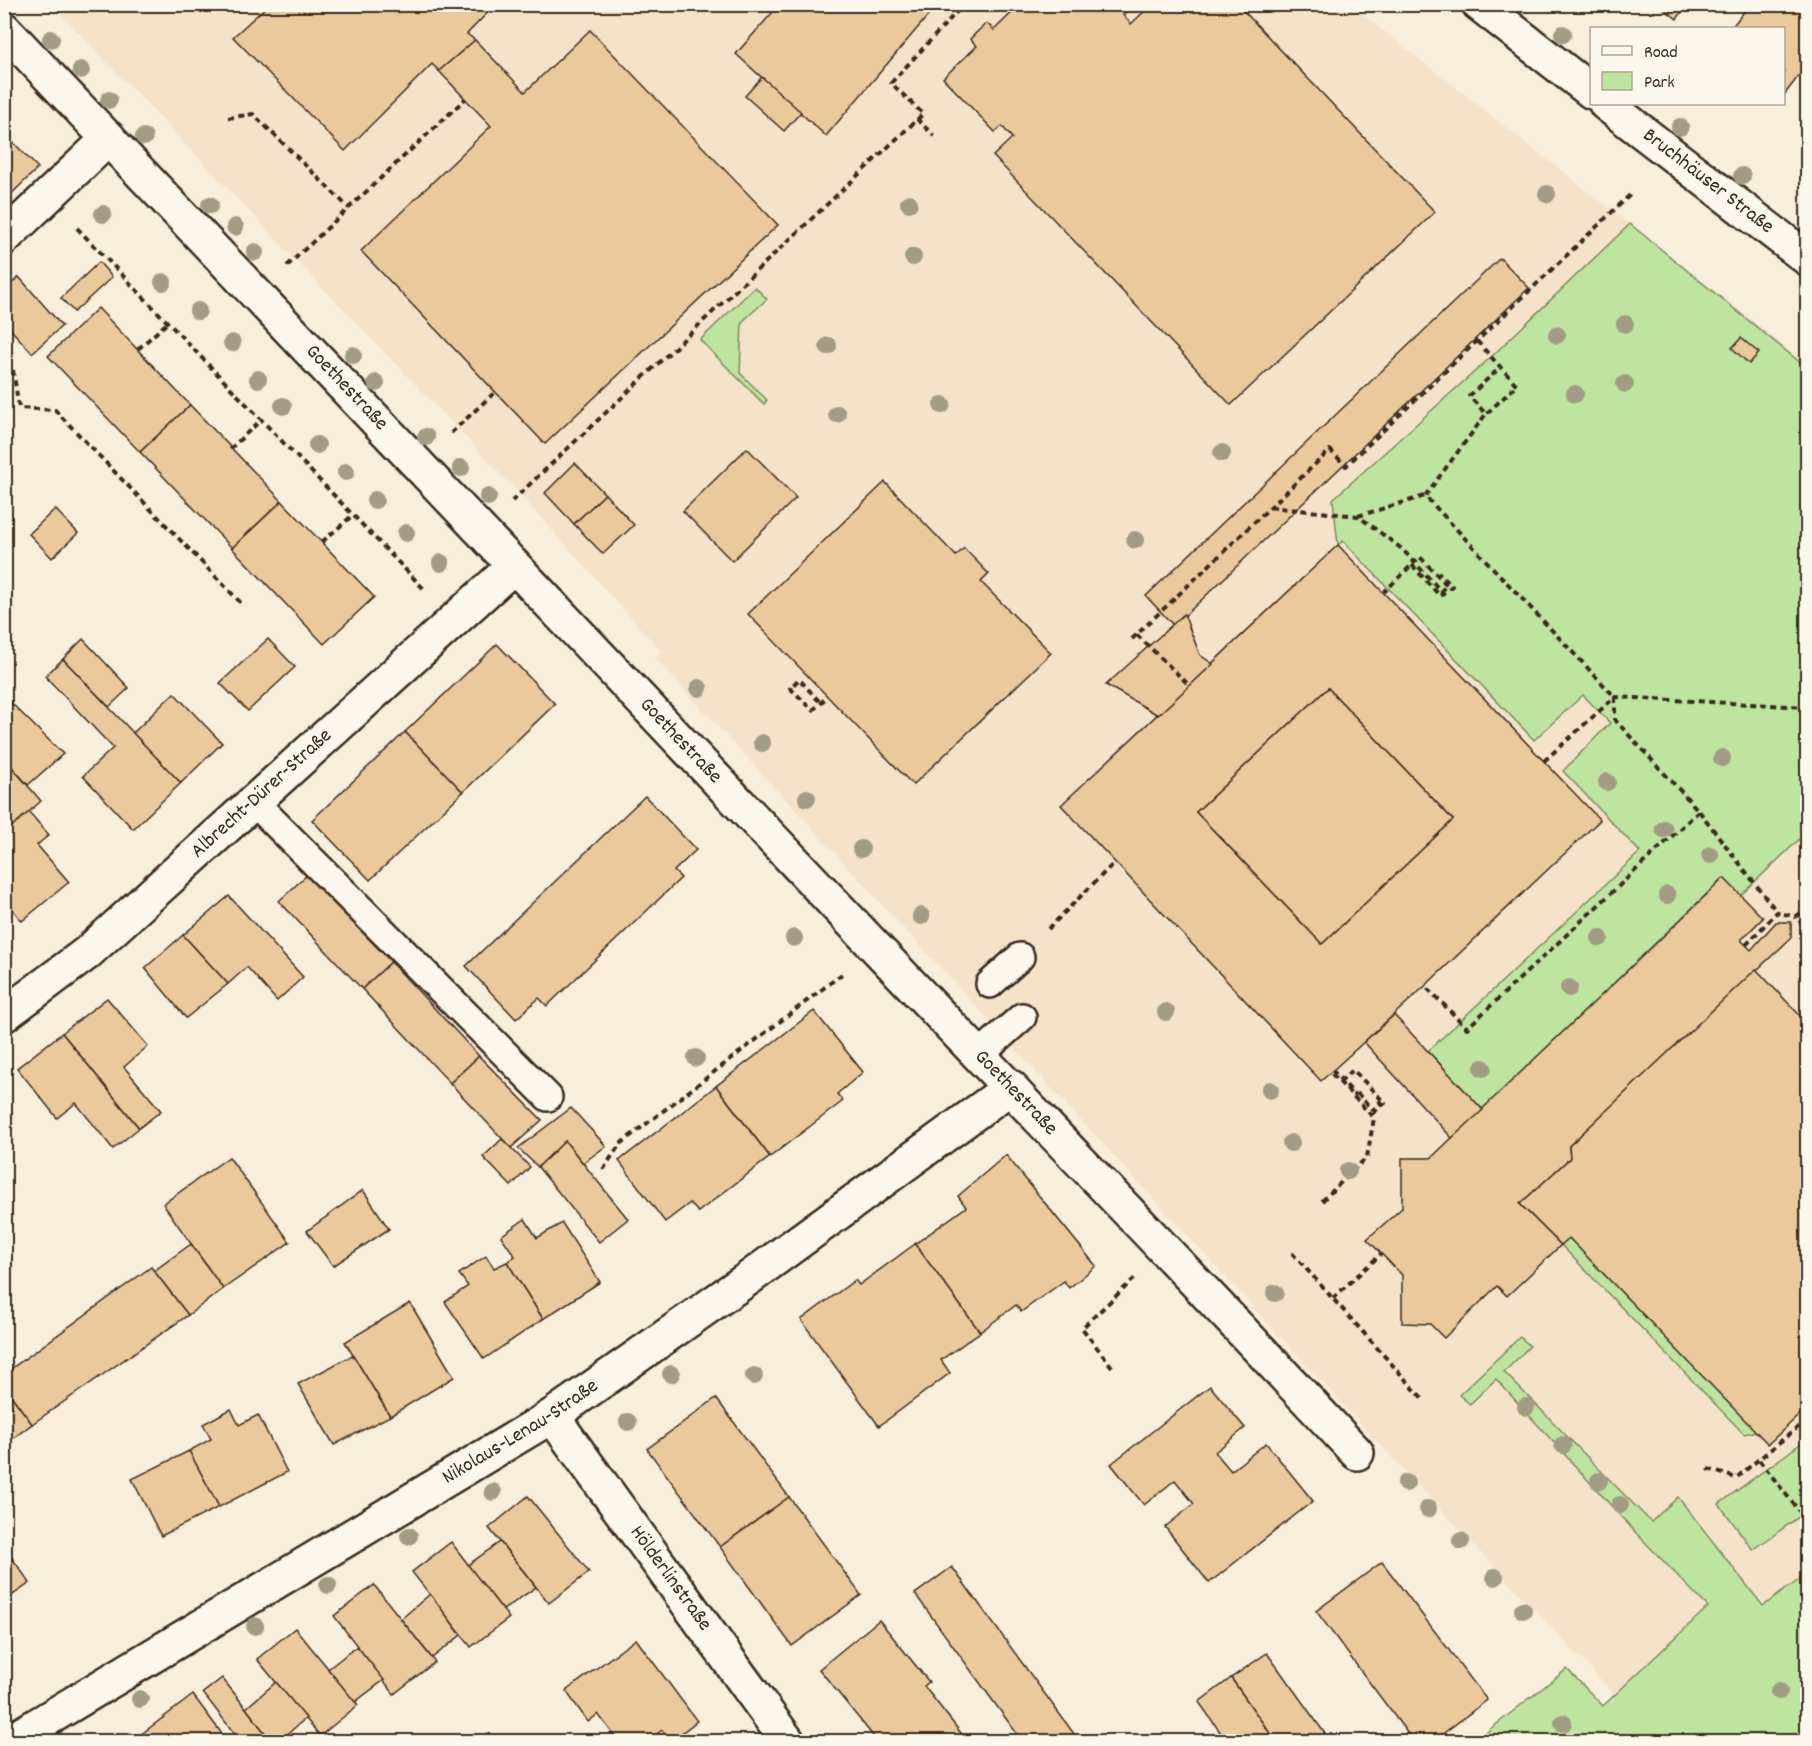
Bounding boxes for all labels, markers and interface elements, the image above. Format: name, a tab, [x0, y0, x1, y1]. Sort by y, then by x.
legend	[1590, 27, 1785, 105]
text: Road	[1644, 41, 1678, 66]
text: Park	[1644, 71, 1675, 96]
street label: Bruchhäuser Straße	[1635, 122, 1780, 242]
street label: Goethestraße	[298, 338, 394, 438]
street label: Goethestraße	[631, 691, 728, 791]
street label: Albrecht-Dürer-Straße	[185, 722, 339, 866]
street label: Goethestraße	[967, 1044, 1064, 1143]
street label: Nikolaus-Lenau-Straße	[437, 1372, 605, 1493]
street label: Hölderlinstraße	[621, 1520, 718, 1638]

